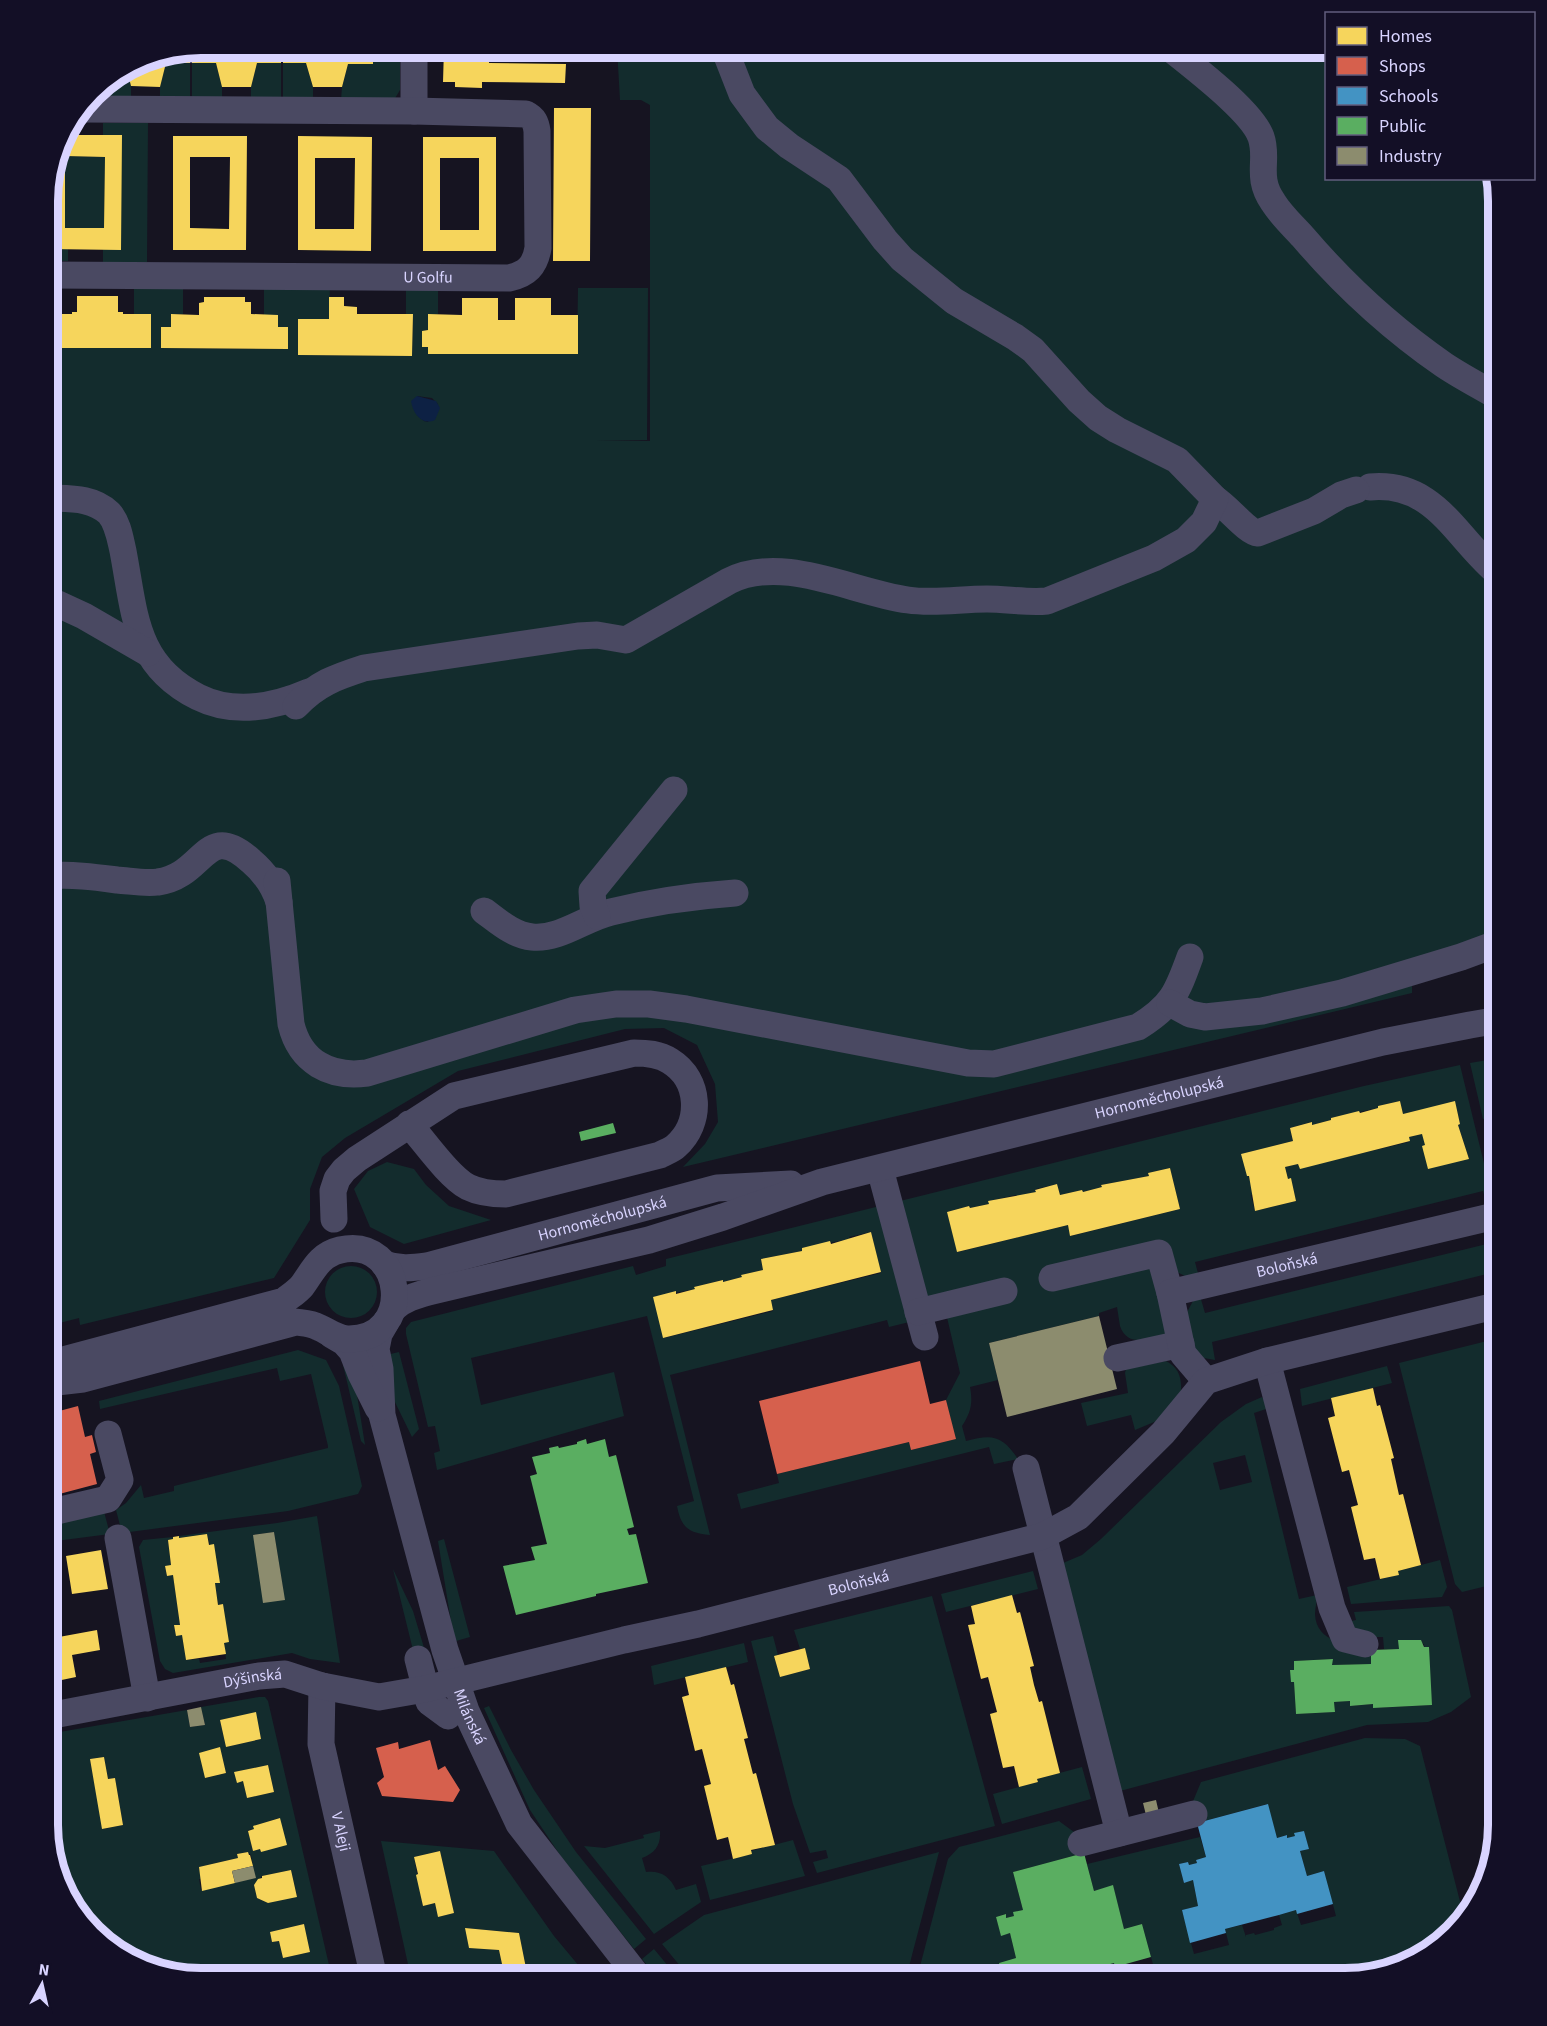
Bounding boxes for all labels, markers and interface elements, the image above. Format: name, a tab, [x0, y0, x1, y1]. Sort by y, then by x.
legend	[1325, 12, 1535, 180]
text: Homes	[1379, 24, 1432, 49]
text: Shops	[1379, 54, 1426, 79]
text: Schools	[1379, 84, 1438, 109]
text: Public	[1379, 114, 1426, 139]
text: Industry	[1379, 144, 1442, 169]
street label: U Golfu	[403, 266, 453, 289]
street label: Hornoměcholupská	[1092, 1071, 1226, 1125]
street label: Hornoměcholupská	[536, 1191, 669, 1247]
street label: Boloňská	[1254, 1247, 1320, 1283]
street label: Boloňská	[826, 1565, 892, 1601]
street label: Dýšinská	[221, 1663, 283, 1694]
street label: Milánská	[448, 1686, 491, 1748]
street label: V Aleji	[326, 1810, 356, 1854]
north arrow	[12, 1954, 72, 2014]
text: N	[37, 1959, 51, 1982]

